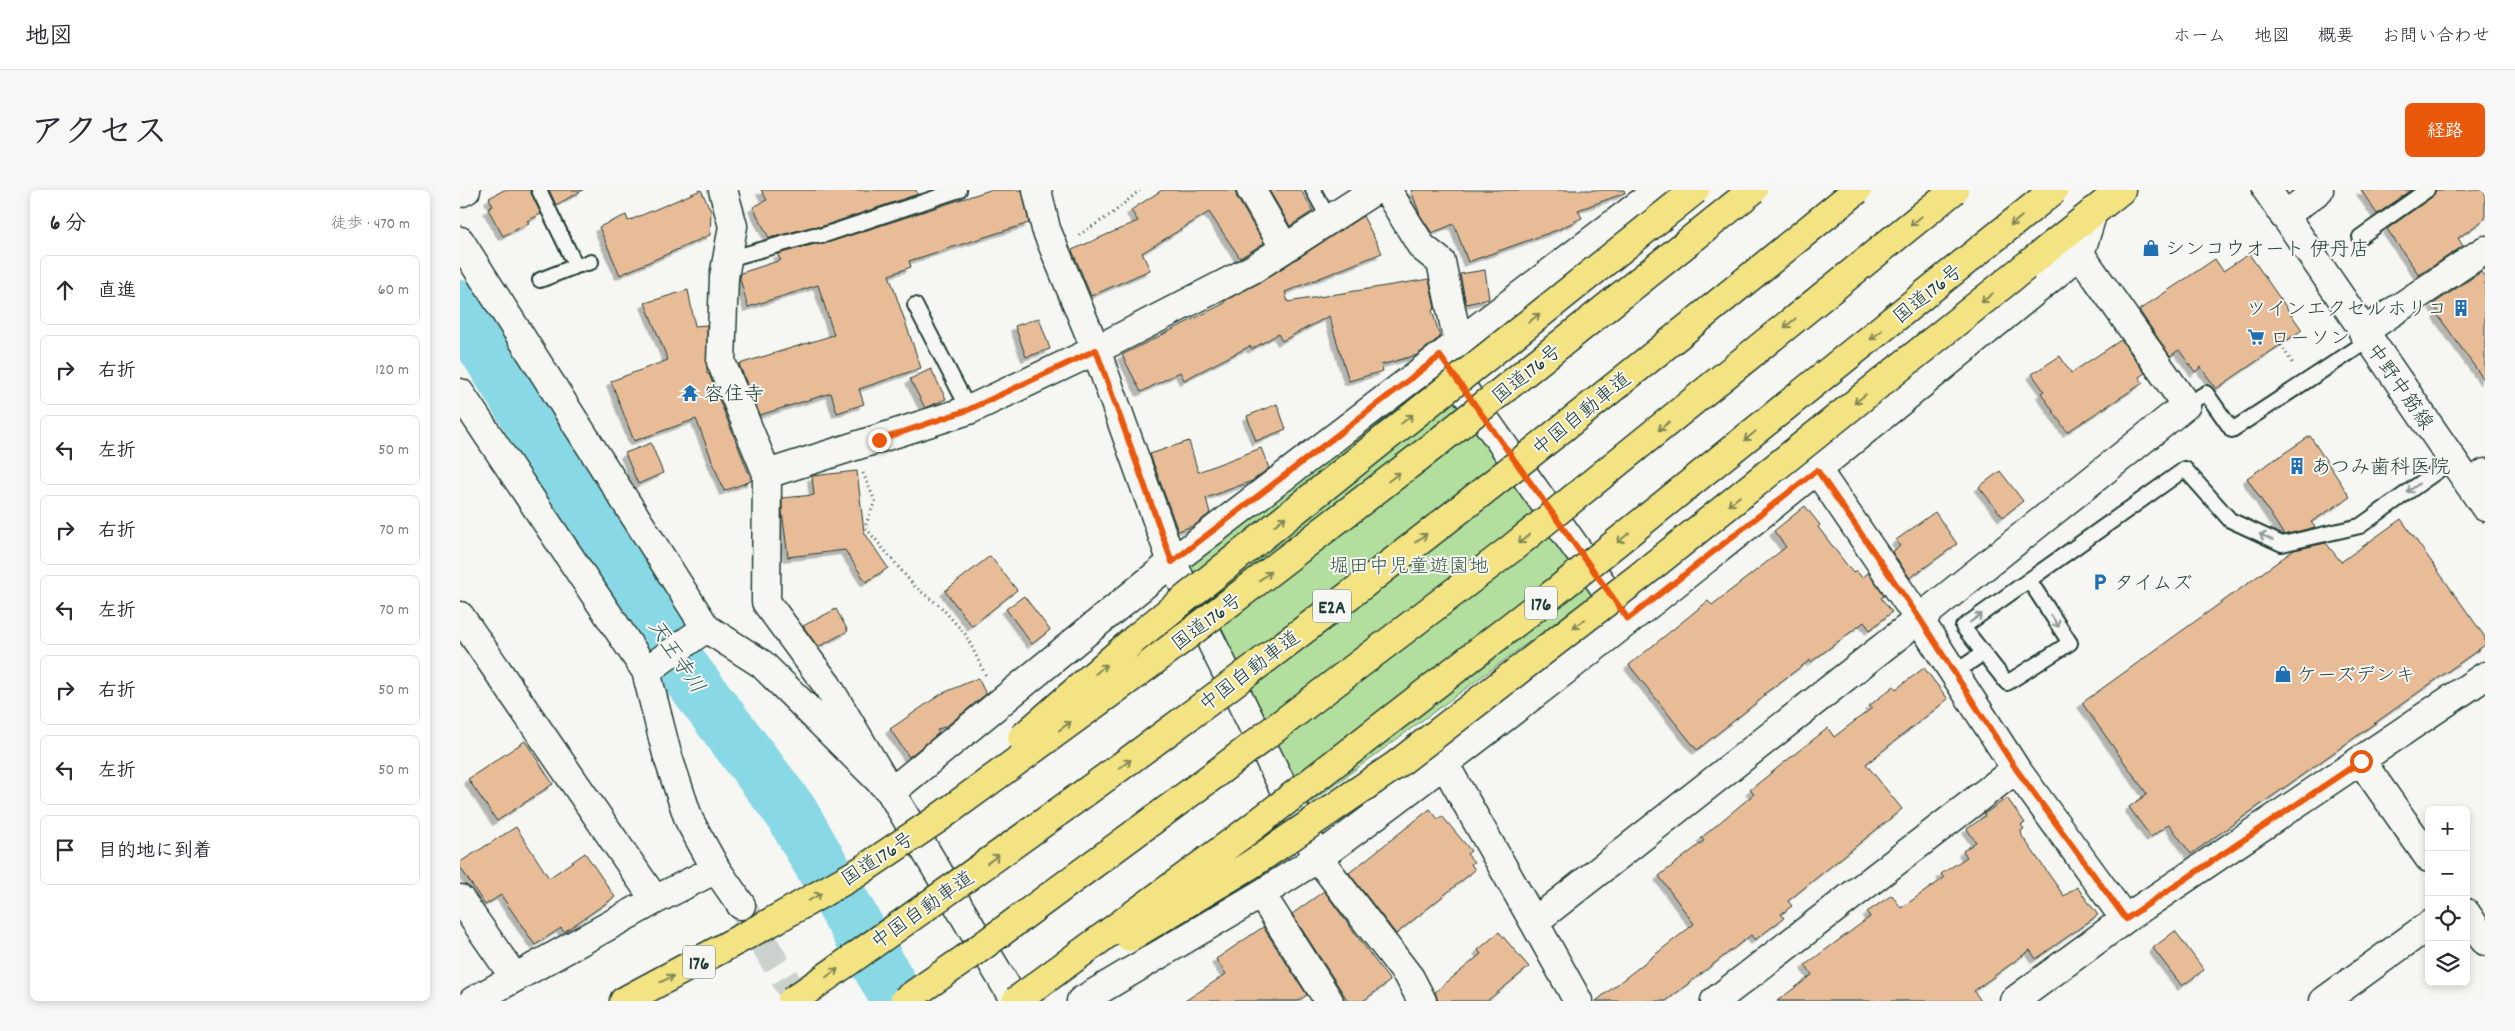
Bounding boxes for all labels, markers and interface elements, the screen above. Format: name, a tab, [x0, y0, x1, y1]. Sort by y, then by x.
text: 地図	[25, 21, 73, 55]
text: ホーム	[2173, 25, 2226, 50]
text: 地図	[2254, 25, 2290, 50]
text: 概要	[2318, 25, 2354, 50]
text: お問い合わせ	[2382, 25, 2490, 50]
button: 経路	[2405, 103, 2485, 157]
text: アクセス	[30, 110, 168, 160]
text: 6 分	[50, 210, 86, 240]
text: 徒歩 · 470 m	[331, 213, 410, 236]
one-way arrow	[1910, 215, 1923, 226]
one-way arrow	[2010, 215, 2023, 226]
place label: シンコウオート 伊丹店	[2165, 237, 2370, 265]
shop icon: シンコウオート 伊丹店	[2141, 238, 2161, 258]
street label: 国道176号	[1888, 259, 1970, 332]
icon: ahead	[51, 276, 79, 304]
text: 直進	[98, 279, 136, 306]
text: 60 m	[378, 279, 409, 302]
one-way arrow	[1981, 292, 1994, 303]
place label: ツインエクセルホリコ	[2246, 297, 2447, 325]
building icon: ツインエクセルホリコ	[2451, 298, 2471, 318]
one-way arrow	[1527, 313, 1541, 323]
one-way arrow	[1784, 318, 1797, 329]
place label: ローソン	[2270, 326, 2350, 354]
supermarket icon: ローソン	[2246, 327, 2266, 347]
one-way arrow	[1870, 329, 1883, 340]
street label: 国道176号	[1487, 339, 1569, 412]
street label: 中野中筋線	[2358, 339, 2439, 437]
icon: right	[51, 356, 79, 384]
text: 右折	[98, 359, 136, 386]
text: 120 m	[375, 359, 409, 382]
street label: 中国自動車道	[1527, 367, 1638, 464]
place label: 容住寺	[704, 382, 764, 410]
temple icon: 容住寺	[680, 383, 700, 403]
one-way arrow	[1854, 394, 1867, 405]
one-way arrow	[1400, 414, 1413, 425]
one-way arrow	[1658, 420, 1671, 431]
route end	[868, 429, 891, 452]
one-way arrow	[1744, 431, 1757, 442]
icon: left	[51, 436, 79, 464]
text: 左折	[98, 439, 136, 466]
text: 50 m	[378, 439, 409, 462]
place label: あつみ歯科医院	[2311, 455, 2450, 483]
building icon: あつみ歯科医院	[2287, 456, 2307, 476]
one-way arrow	[1387, 472, 1400, 483]
one-way arrow	[2406, 483, 2420, 493]
one-way arrow	[1727, 495, 1740, 506]
icon: right	[51, 516, 79, 544]
one-way arrow	[1274, 516, 1287, 527]
text: 右折	[98, 519, 136, 546]
text: 70 m	[379, 519, 409, 542]
one-way arrow	[1617, 532, 1630, 543]
one-way arrow	[2259, 532, 2274, 541]
one-way arrow	[1414, 533, 1427, 544]
one-way arrow	[1518, 533, 1531, 544]
park label: 堀田中児童遊園地	[1329, 554, 1489, 582]
one-way arrow	[1258, 571, 1271, 582]
place label: タイムズ	[2114, 571, 2192, 599]
parking icon: タイムズ	[2090, 572, 2110, 592]
road number: 176	[1525, 586, 1557, 619]
street label: 国道176号	[1167, 588, 1249, 659]
road number: E2A	[1313, 590, 1351, 622]
icon: left	[51, 596, 79, 624]
text: 左折	[98, 599, 136, 626]
text: 70 m	[379, 599, 409, 622]
one-way arrow	[1969, 613, 1983, 623]
water label: 天王寺川	[639, 614, 710, 701]
one-way arrow	[2050, 614, 2061, 628]
one-way arrow	[1573, 618, 1586, 629]
street label: 中国自動車道	[1194, 625, 1307, 720]
one-way arrow	[1094, 663, 1107, 674]
place label: ケーズデンキ	[2297, 663, 2415, 691]
shop icon: ケーズデンキ	[2273, 664, 2293, 684]
icon: right	[51, 676, 79, 704]
text: 右折	[98, 679, 136, 706]
text: 50 m	[378, 679, 409, 702]
one-way arrow	[1058, 721, 1072, 731]
route start	[2350, 750, 2373, 773]
icon: left	[51, 756, 79, 784]
one-way arrow	[1117, 758, 1131, 769]
text: 左折	[98, 759, 136, 786]
text: 50 m	[378, 759, 409, 782]
map controls	[2425, 806, 2470, 986]
button: +	[2425, 806, 2470, 851]
street label: 国道176号	[837, 826, 921, 895]
icon: arrive	[51, 836, 79, 864]
text: 目的地に到着	[98, 839, 212, 866]
button: −	[2425, 851, 2470, 896]
one-way arrow	[986, 854, 1000, 864]
street label: 中国自動車道	[867, 866, 981, 957]
one-way arrow	[807, 891, 822, 901]
button: locate	[2425, 896, 2470, 941]
button: layers	[2425, 941, 2470, 986]
road number: 176	[683, 946, 715, 979]
one-way arrow	[825, 968, 839, 978]
one-way arrow	[659, 974, 674, 983]

